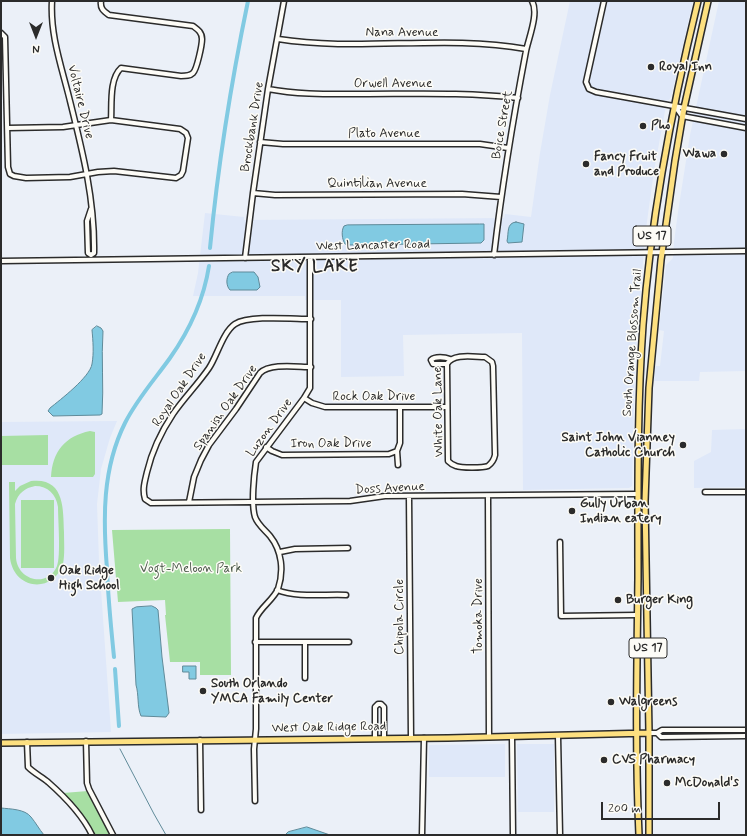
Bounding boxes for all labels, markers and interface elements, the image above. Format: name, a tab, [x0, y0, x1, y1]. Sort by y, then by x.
north arrow	[16, 16, 56, 56]
street label: Nana Avenue	[366, 25, 438, 41]
text: N	[32, 41, 40, 55]
place label: Royal Inn	[659, 59, 712, 75]
marker: Royal Inn	[646, 62, 656, 72]
street label: Voltaire Drive	[63, 63, 97, 141]
street label: Orwell Avenue	[354, 76, 432, 92]
street label: Brockbank Drive	[238, 81, 268, 173]
street label: Boice Street	[489, 89, 517, 161]
place label: Pho	[651, 118, 670, 134]
marker: Pho	[638, 121, 648, 131]
street label: Plato Avenue	[348, 126, 420, 142]
place label: Wawa	[683, 146, 716, 162]
place label: Fancy Fruit and Produce	[594, 149, 659, 180]
marker: Wawa	[719, 149, 729, 159]
marker: Fancy Fruit and Produce	[581, 159, 591, 169]
street label: Quintilian Avenue	[327, 176, 427, 192]
road number: US 17	[633, 226, 671, 246]
street label: West Lancaster Road	[316, 237, 430, 255]
district label: SKY LAKE	[271, 257, 359, 277]
street label: South Orange Blossom Trail	[620, 269, 646, 417]
street label: Royal Oak Drive	[149, 350, 211, 430]
street label: Spanish Oak Drive	[191, 362, 261, 454]
street label: White Oak Lane	[430, 367, 448, 457]
street label: Rock Oak Drive	[333, 389, 415, 405]
street label: Luzon Drive	[244, 396, 296, 460]
place label: Saint John Vianney Catholic Church	[562, 430, 675, 461]
street label: Iron Oak Drive	[290, 436, 372, 452]
marker: Saint John Vianney Catholic Church	[678, 440, 688, 450]
street label: Doss Avenue	[355, 479, 425, 499]
place label: Gully Urban Indian eatery	[580, 496, 662, 527]
marker: Gully Urban Indian eatery	[567, 506, 577, 516]
park label: Vogt-Meloon Park	[140, 561, 242, 577]
place label: Oak Ridge High School	[59, 563, 120, 594]
marker: Oak Ridge High School	[46, 573, 56, 583]
street label: Tomoka Drive	[471, 578, 487, 654]
street label: Chipola Circle	[392, 579, 408, 655]
place label: Burger King	[626, 592, 693, 608]
marker: Burger King	[613, 595, 623, 605]
road number: US 17	[629, 638, 667, 658]
place label: South Orlando YMCA Family Center	[211, 676, 333, 707]
marker: South Orlando YMCA Family Center	[198, 686, 208, 696]
place label: Walgreens	[619, 694, 677, 710]
marker: Walgreens	[606, 697, 616, 707]
street label: West Oak Ridge Road	[272, 719, 386, 737]
place label: CVS Pharmacy	[612, 752, 695, 768]
marker: CVS Pharmacy	[599, 755, 609, 765]
place label: McDonald's	[675, 775, 739, 791]
marker: McDonald's	[662, 778, 672, 788]
scale bar	[603, 794, 722, 820]
text: 200 m	[608, 801, 641, 817]

